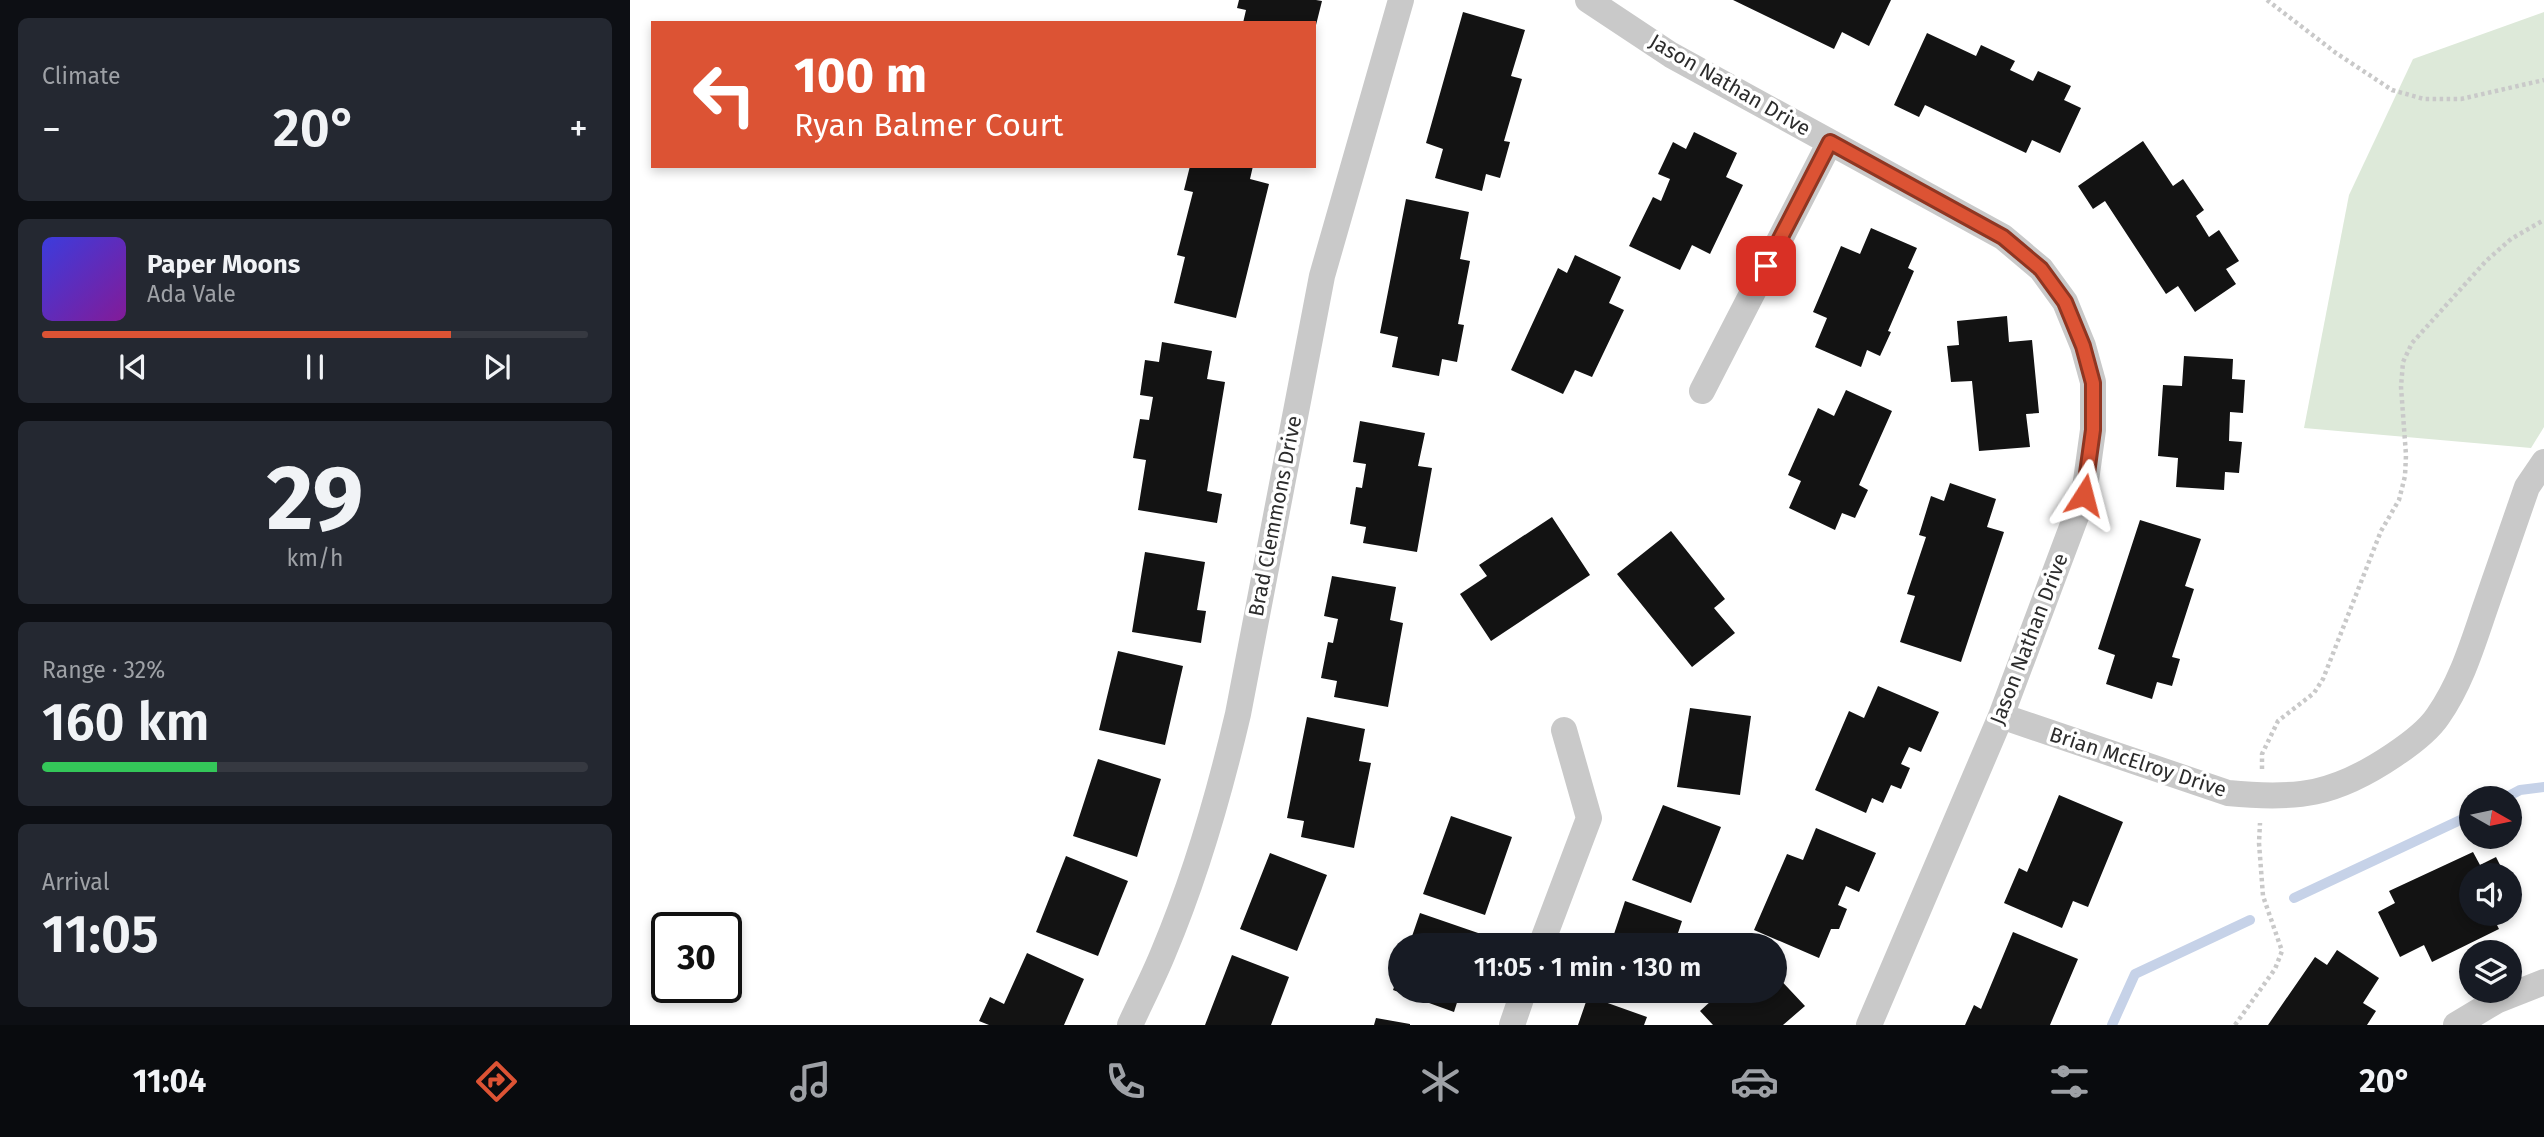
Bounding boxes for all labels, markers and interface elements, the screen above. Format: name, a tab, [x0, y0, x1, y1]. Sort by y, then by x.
street label: Jason Nathan Drive	[1645, 28, 1815, 142]
text: 100 m	[794, 46, 927, 105]
icon: left	[679, 49, 770, 140]
text: Climate	[42, 62, 121, 90]
text: 20°	[273, 97, 357, 160]
text: −	[42, 106, 61, 152]
text: +	[569, 106, 588, 152]
text: Ryan Balmer Court	[794, 106, 1063, 144]
pin	[1736, 236, 1796, 296]
icon: arrive	[1747, 247, 1785, 285]
text: Paper Moons	[147, 249, 300, 280]
text: Ada Vale	[147, 280, 236, 308]
icon: previous	[114, 348, 152, 386]
icon: pause	[296, 348, 334, 386]
icon: next	[478, 348, 516, 386]
street label: Brad Clemmons Drive	[1243, 413, 1307, 619]
text: 29	[266, 444, 364, 553]
position arrow	[2047, 458, 2121, 532]
text: km/h	[287, 544, 343, 572]
street label: Jason Nathan Drive	[1984, 549, 2074, 729]
text: Range · 32%	[42, 656, 165, 684]
text: 160 km	[42, 691, 210, 754]
street label: Brian McElroy Drive	[2046, 721, 2230, 803]
north arrow	[2459, 786, 2522, 849]
map controls	[2459, 786, 2522, 1003]
button: sound	[2459, 863, 2522, 926]
text: Arrival	[42, 868, 109, 896]
text: 11:05	[42, 903, 159, 966]
speed limit sign: 30	[651, 912, 742, 1003]
button: layers	[2459, 940, 2522, 1003]
text: 11:05 · 1 min · 130 m	[1474, 952, 1701, 983]
icon: directions	[472, 1057, 521, 1106]
icon: music	[786, 1057, 835, 1106]
icon: phone	[1101, 1057, 1150, 1106]
icon: climate	[1416, 1057, 1465, 1106]
icon: car	[1730, 1057, 1779, 1106]
icon: filters	[2045, 1057, 2094, 1106]
text: 11:04	[133, 1062, 206, 1100]
text: 20°	[2359, 1062, 2411, 1100]

